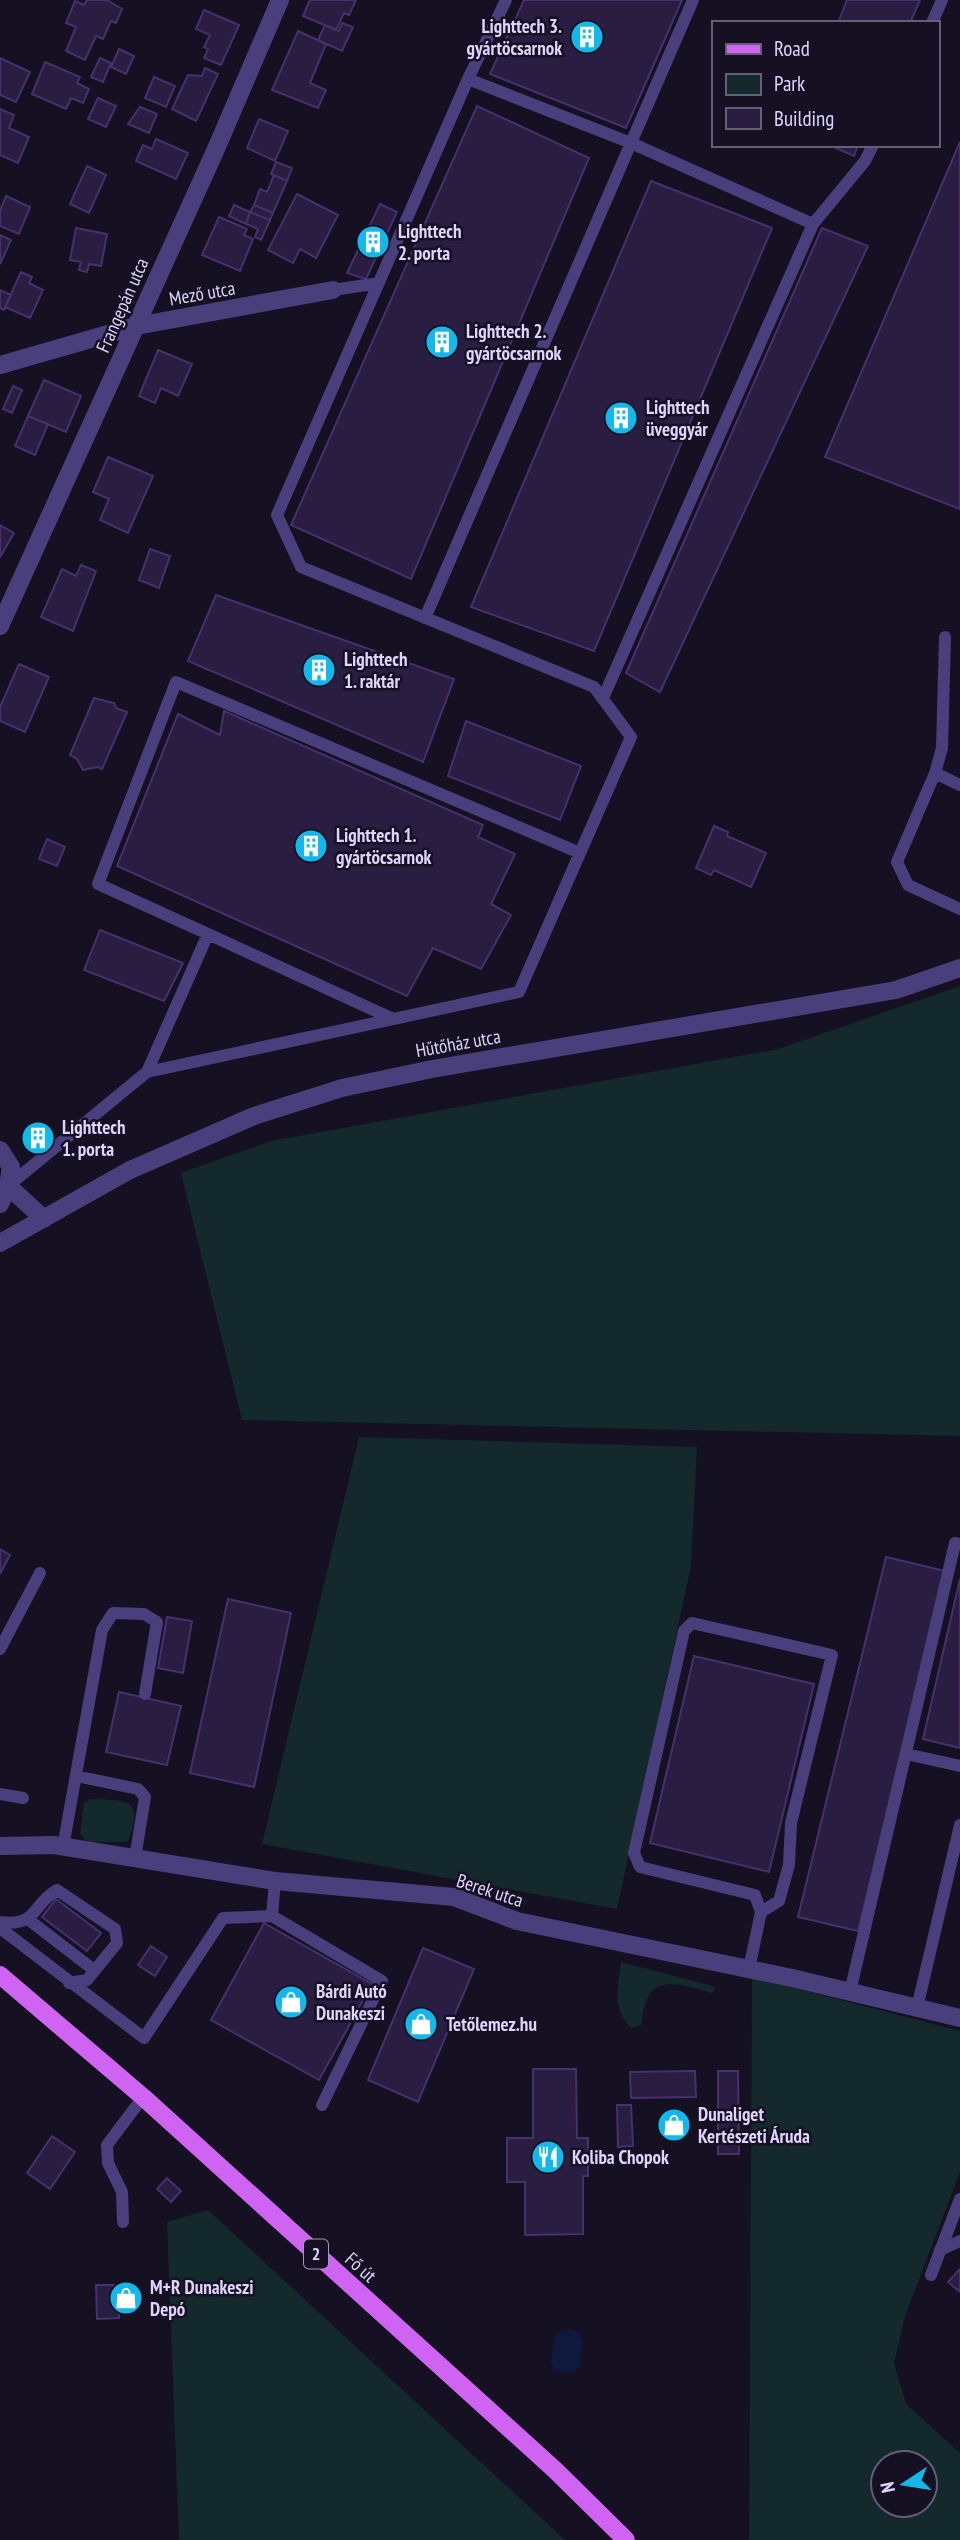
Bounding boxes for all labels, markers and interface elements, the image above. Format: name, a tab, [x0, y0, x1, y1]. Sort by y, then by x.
place label: Lighttech 3. gyártöcsarnok	[467, 14, 562, 60]
building icon: Lighttech 3. gyártöcsarnok	[568, 18, 606, 56]
legend	[712, 21, 939, 147]
text: Road	[774, 35, 810, 62]
text: Park	[774, 70, 805, 97]
text: Building	[774, 105, 834, 132]
place label: Lighttech 2. porta	[398, 219, 462, 265]
building icon: Lighttech 2. porta	[354, 223, 392, 261]
street label: Frangepán utca	[91, 254, 153, 356]
street label: Mező utca	[167, 275, 237, 311]
place label: Lighttech 2. gyártöcsarnok	[466, 319, 562, 365]
building icon: Lighttech 2. gyártöcsarnok	[423, 323, 461, 361]
place label: Lighttech üveggyár	[646, 395, 710, 441]
building icon: Lighttech üveggyár	[602, 399, 640, 437]
place label: Lighttech 1. raktár	[344, 647, 408, 693]
building icon: Lighttech 1. raktár	[300, 651, 338, 689]
place label: Lighttech 1. gyártöcsarnok	[336, 823, 432, 869]
building icon: Lighttech 1. gyártöcsarnok	[292, 827, 330, 865]
street label: Hűtőház utca	[414, 1024, 502, 1062]
place label: Lighttech 1. porta	[62, 1115, 126, 1161]
building icon: Lighttech 1. porta	[19, 1119, 57, 1157]
street label: Berek utca	[454, 1868, 526, 1912]
place label: Bárdi Autó Dunakeszi	[316, 1979, 387, 2025]
shop icon: Bárdi Autó Dunakeszi	[272, 1983, 310, 2021]
shop icon: Tetőlemez.hu	[402, 2005, 440, 2043]
place label: Tetőlemez.hu	[446, 2012, 537, 2036]
place label: Dunaliget Kertészeti Áruda	[698, 2102, 810, 2148]
shop icon: Dunaliget Kertészeti Áruda	[655, 2106, 693, 2144]
restaurant icon: Koliba Chopok	[529, 2138, 567, 2176]
place label: Koliba Chopok	[572, 2145, 669, 2169]
road number: 2	[304, 2240, 328, 2268]
street label: Fő út	[340, 2247, 382, 2288]
place label: M+R Dunakeszi Depó	[150, 2275, 253, 2321]
shop icon: M+R Dunakeszi Depó	[107, 2279, 145, 2317]
north arrow	[869, 2449, 939, 2519]
text: N	[875, 2480, 900, 2495]

